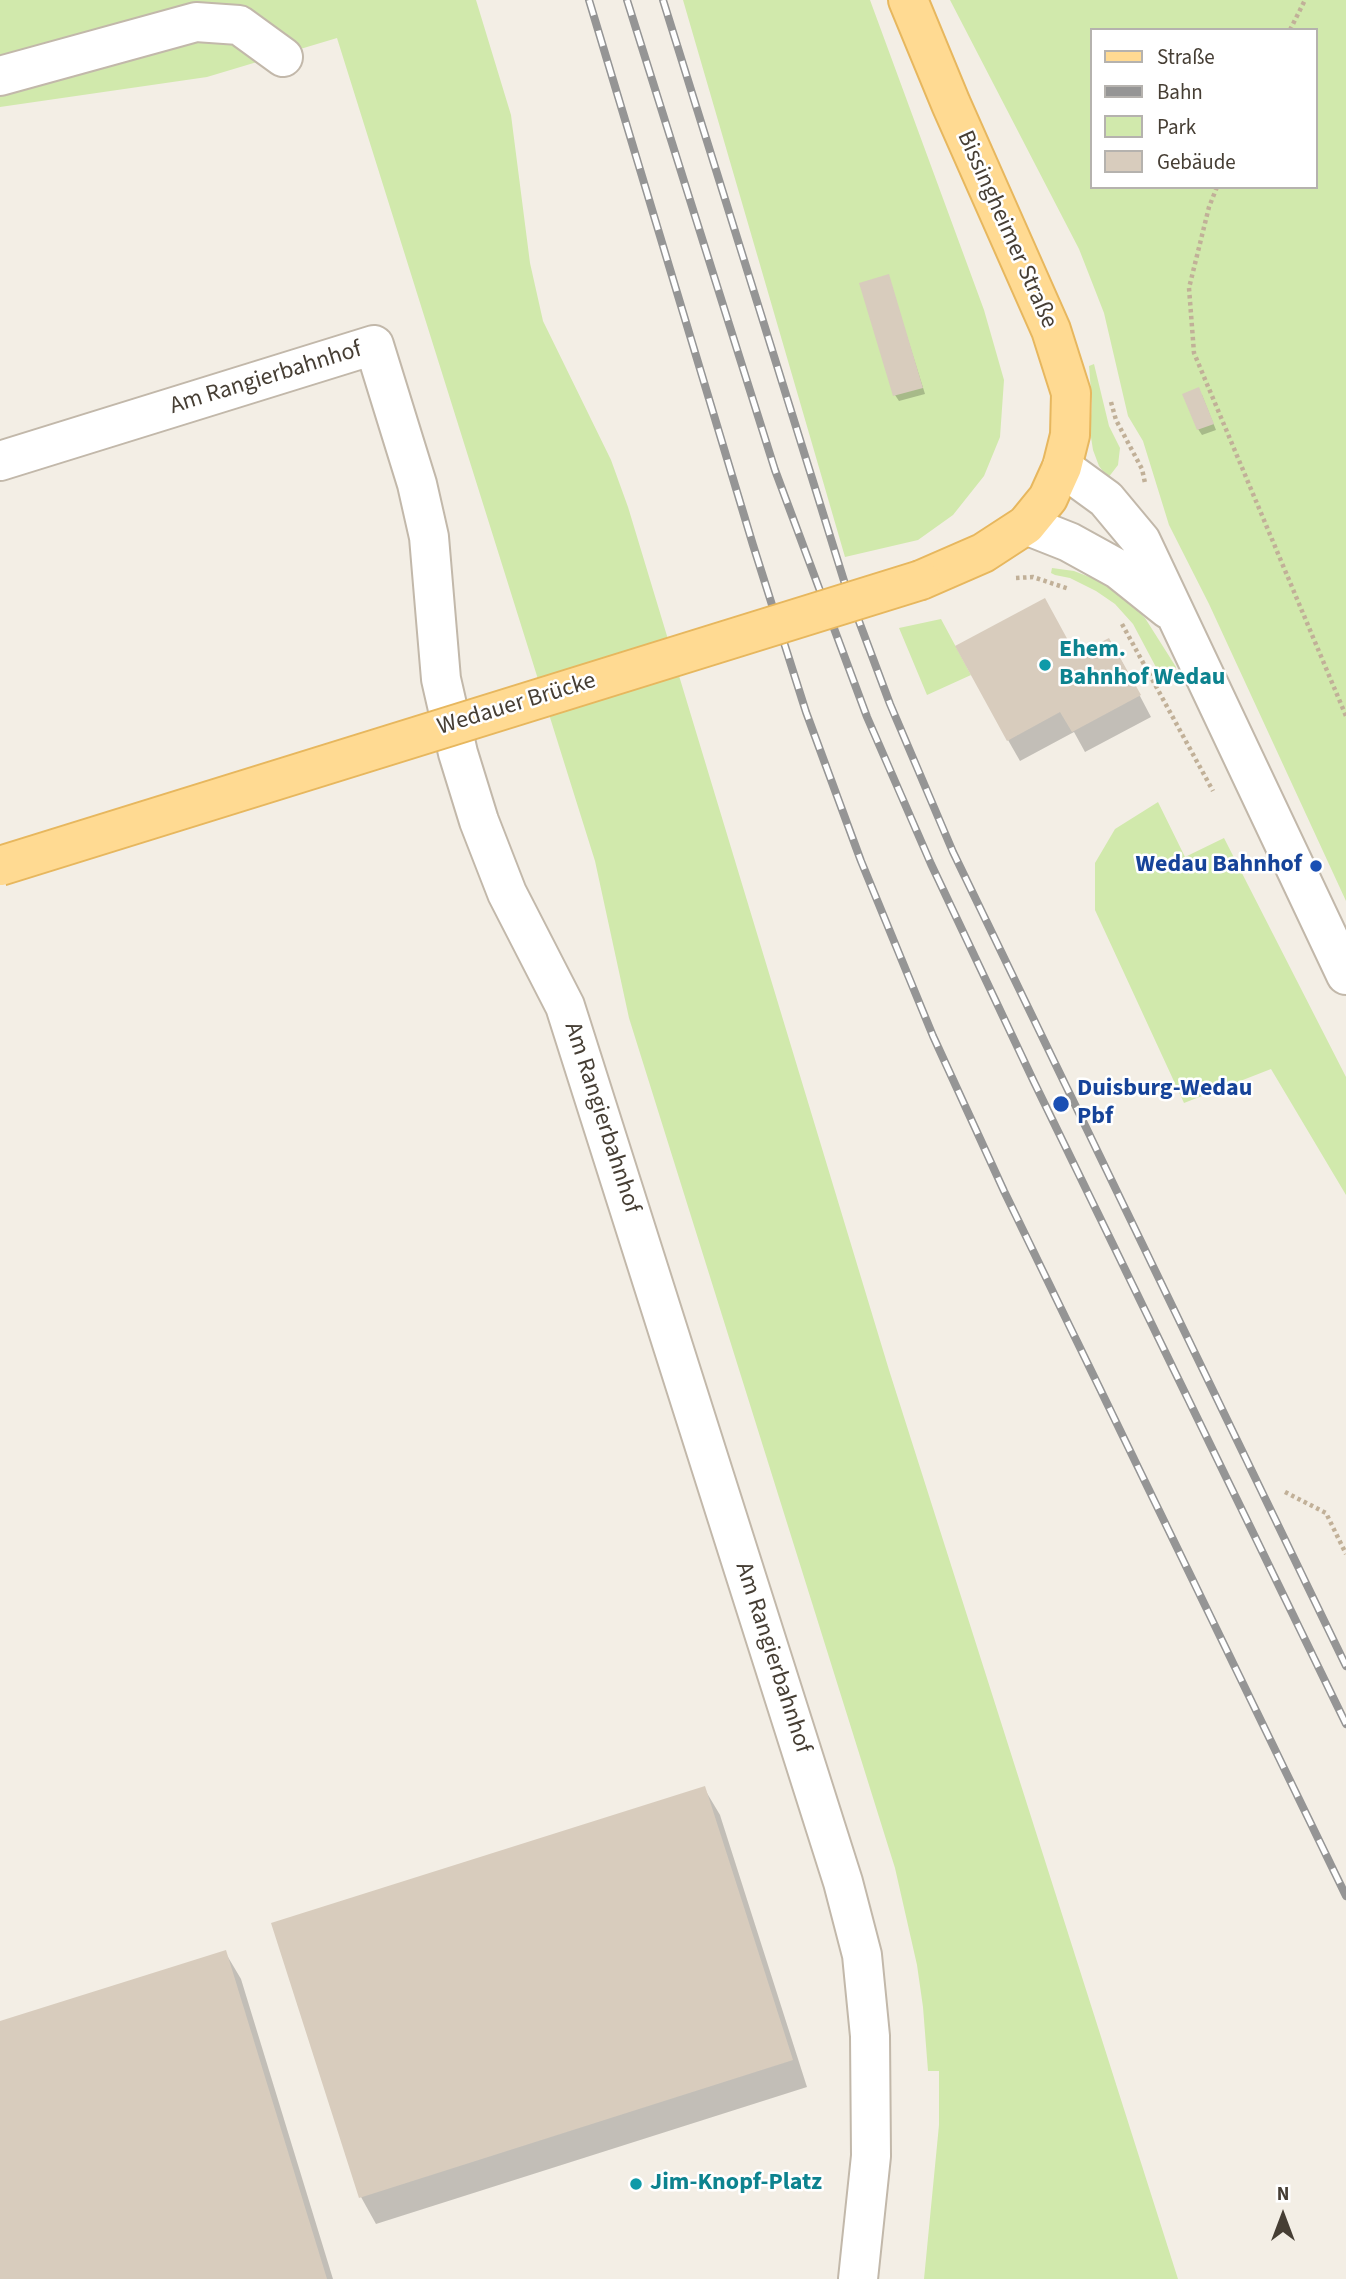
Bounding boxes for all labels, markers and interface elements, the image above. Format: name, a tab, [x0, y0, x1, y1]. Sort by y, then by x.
legend	[1090, 28, 1318, 189]
text: Straße	[1157, 42, 1215, 72]
text: Bahn	[1157, 77, 1203, 107]
text: Park	[1157, 112, 1196, 142]
street label: Bissingheimer Straße	[950, 127, 1062, 333]
text: Gebäude	[1157, 147, 1236, 177]
street label: Am Rangierbahnhof	[167, 336, 365, 422]
place label: Ehem. Bahnhof Wedau	[1059, 637, 1225, 693]
marker: Ehem. Bahnhof Wedau	[1037, 657, 1053, 673]
street label: Wedauer Brücke	[434, 667, 600, 743]
place label: Wedau Bahnhof	[1136, 852, 1302, 880]
marker: Wedau Bahnhof	[1308, 858, 1324, 874]
street label: Am Rangierbahnhof	[557, 1019, 645, 1217]
place label: Duisburg-Wedau Pbf	[1077, 1076, 1252, 1132]
marker: Duisburg-Wedau Pbf	[1051, 1094, 1071, 1114]
street label: Am Rangierbahnhof	[728, 1559, 816, 1757]
place label: Jim-Knopf-Platz	[650, 2170, 822, 2198]
marker: Jim-Knopf-Platz	[628, 2176, 644, 2192]
north arrow	[1248, 2181, 1318, 2251]
text: N	[1277, 2181, 1289, 2208]

